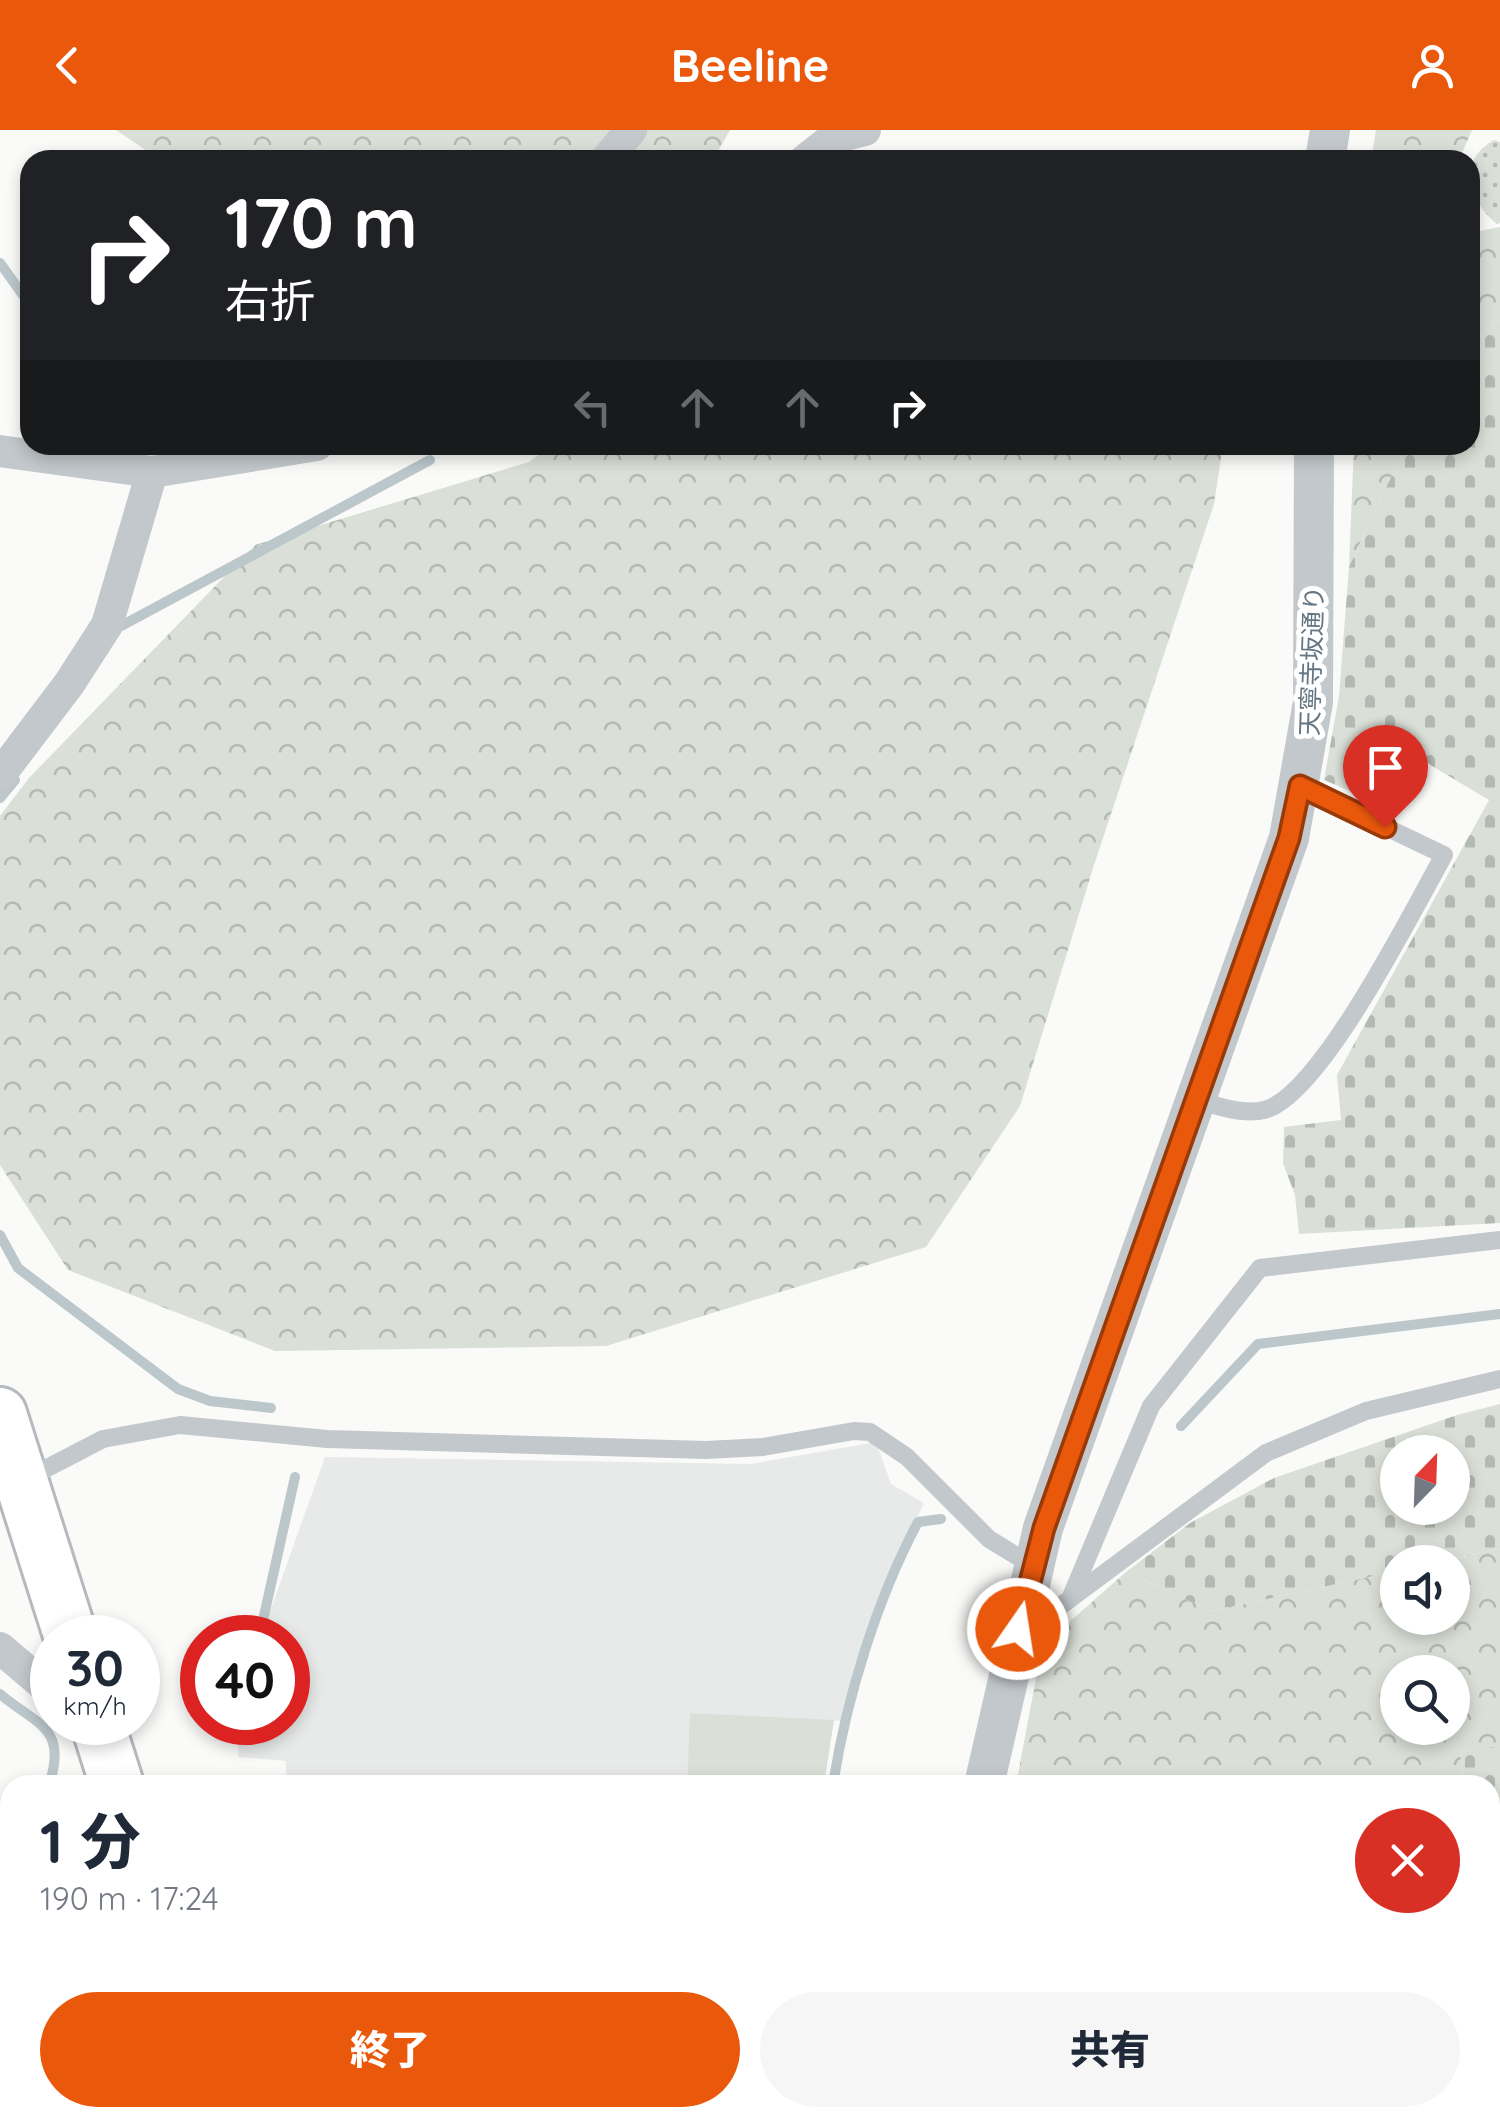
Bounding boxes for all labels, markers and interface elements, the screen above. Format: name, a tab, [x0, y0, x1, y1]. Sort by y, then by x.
text: Beeline	[671, 37, 829, 93]
icon: back	[40, 38, 95, 93]
icon: person	[1405, 38, 1460, 93]
text: 170 m	[225, 178, 418, 266]
icon: right	[60, 190, 190, 320]
text: 右折	[225, 272, 315, 328]
icon: left	[565, 380, 620, 435]
icon: ahead	[670, 380, 725, 435]
icon: ahead	[775, 380, 830, 435]
icon: right	[880, 380, 935, 435]
street label: 天寧寺坂通り	[1293, 585, 1329, 737]
pin	[1343, 725, 1428, 828]
icon: arrive	[1358, 740, 1413, 795]
north arrow	[1380, 1435, 1470, 1525]
map controls	[1380, 1435, 1470, 1745]
button: sound	[1380, 1545, 1470, 1635]
position arrow	[966, 1577, 1070, 1681]
speed limit sign: 40	[180, 1615, 310, 1745]
text: 30	[66, 1636, 124, 1699]
button: search	[1380, 1655, 1470, 1745]
text: km/h	[63, 1690, 127, 1721]
text: 1 分	[40, 1803, 140, 1878]
button: close	[1355, 1808, 1460, 1913]
text: 190 m · 17:24	[40, 1878, 219, 1918]
button: 終了	[40, 1992, 740, 2107]
button: 共有	[760, 1992, 1460, 2107]

